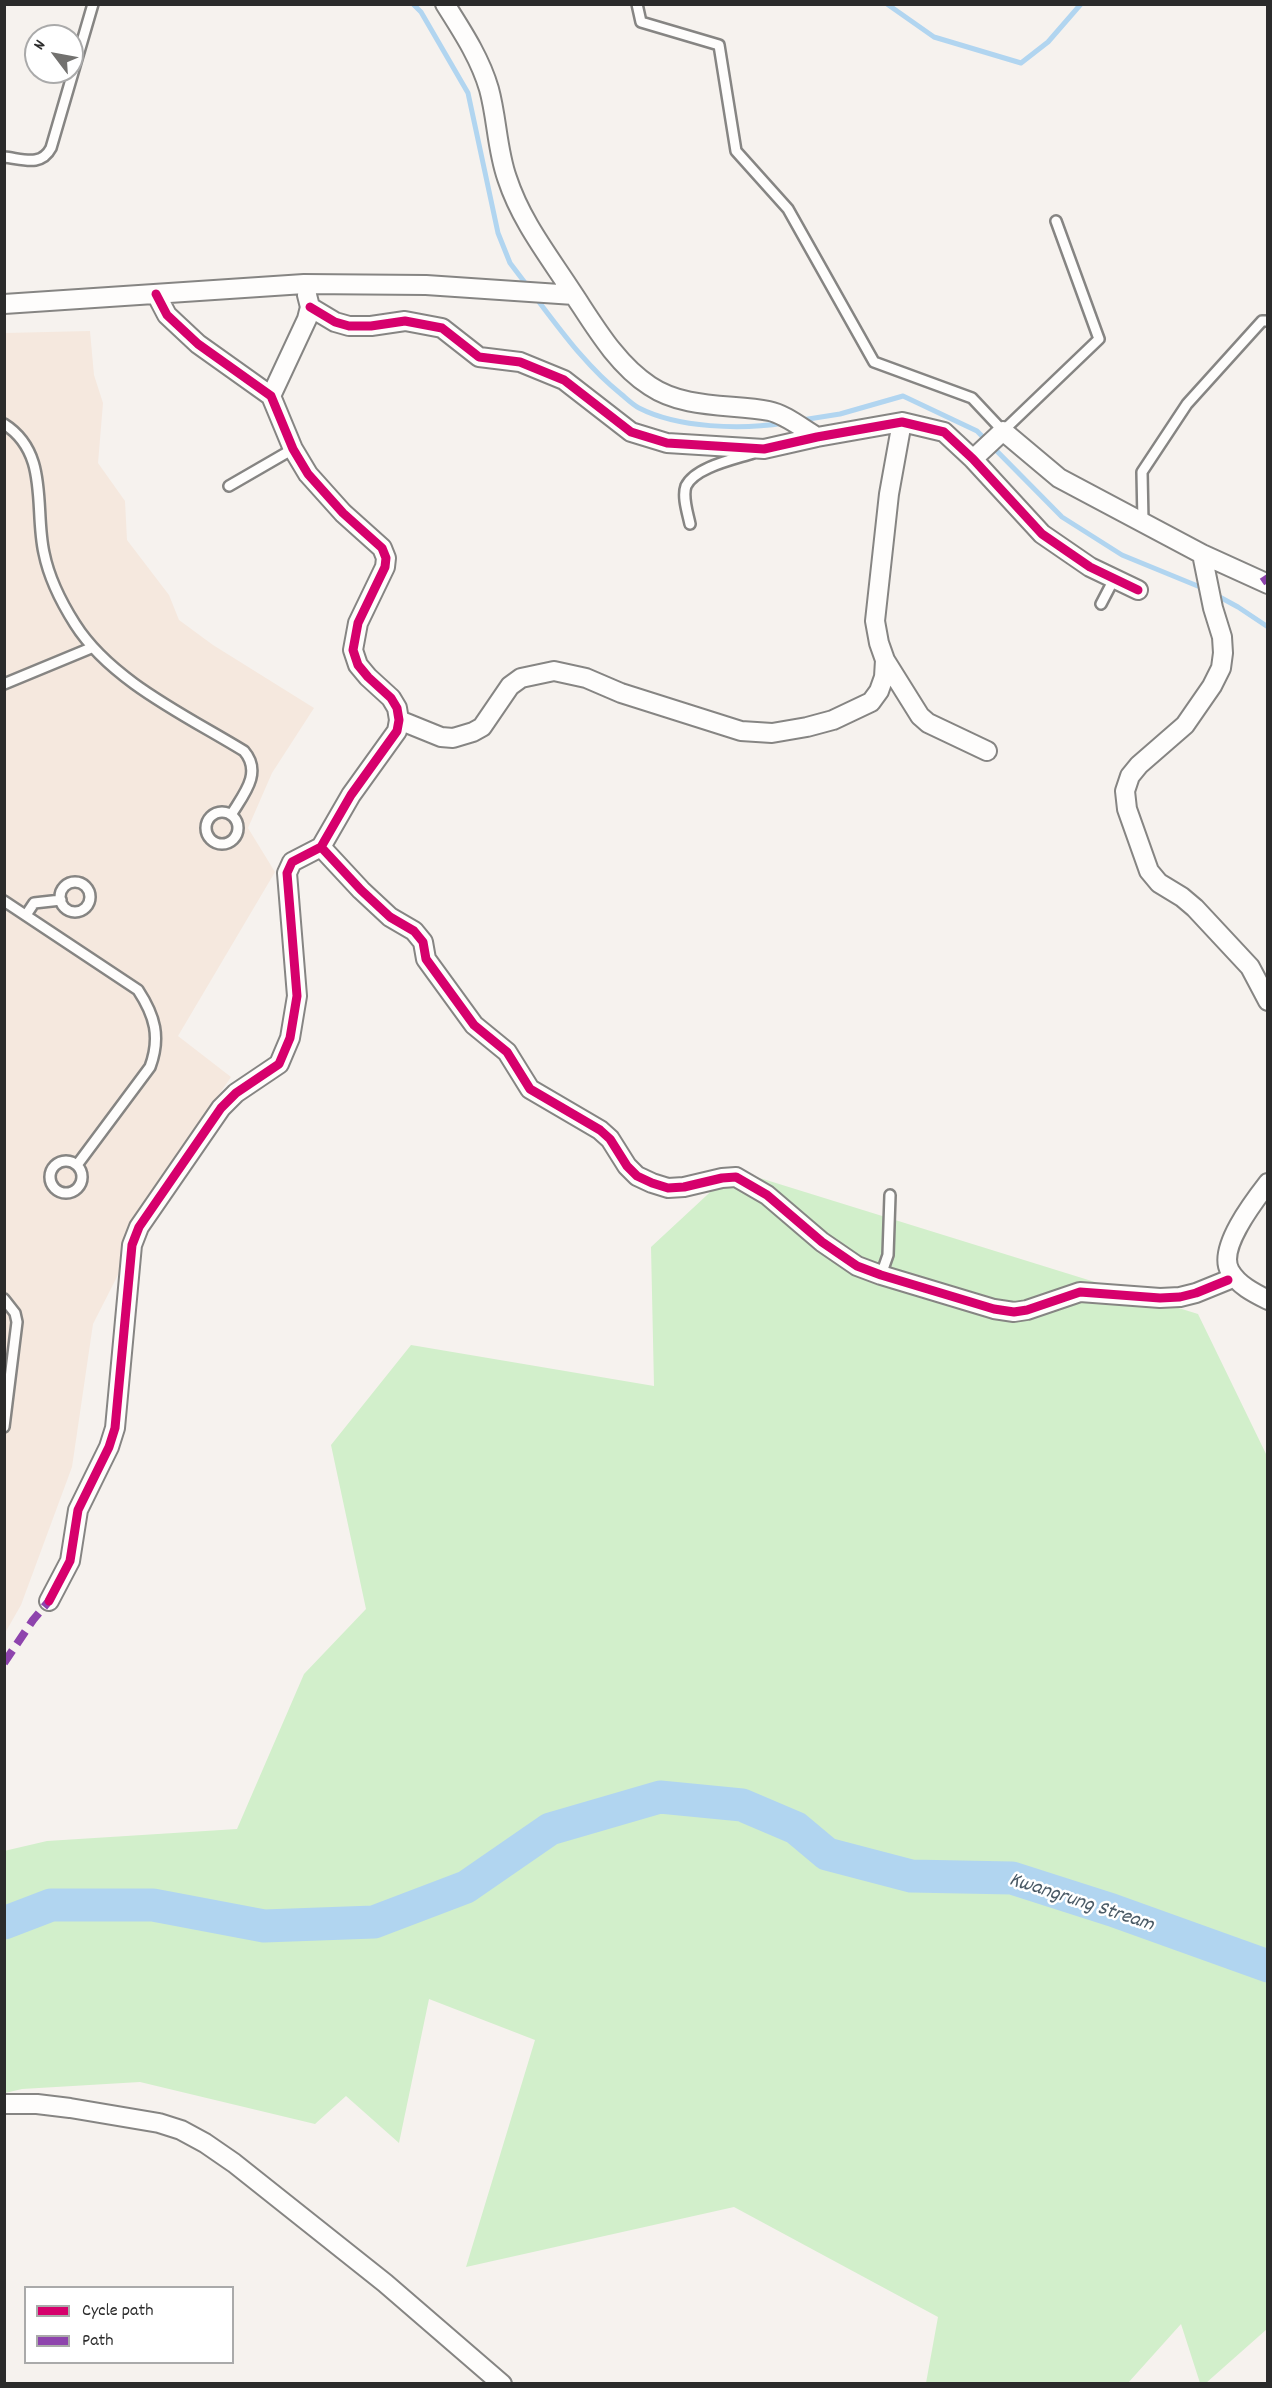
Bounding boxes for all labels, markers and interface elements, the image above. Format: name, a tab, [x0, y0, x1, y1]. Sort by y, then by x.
north arrow	[24, 24, 84, 84]
text: N	[28, 36, 52, 55]
water label: Kwangrung Stream	[1005, 1869, 1157, 1939]
legend	[24, 2286, 234, 2364]
text: Cycle path	[82, 2299, 153, 2324]
text: Path	[82, 2329, 114, 2354]

